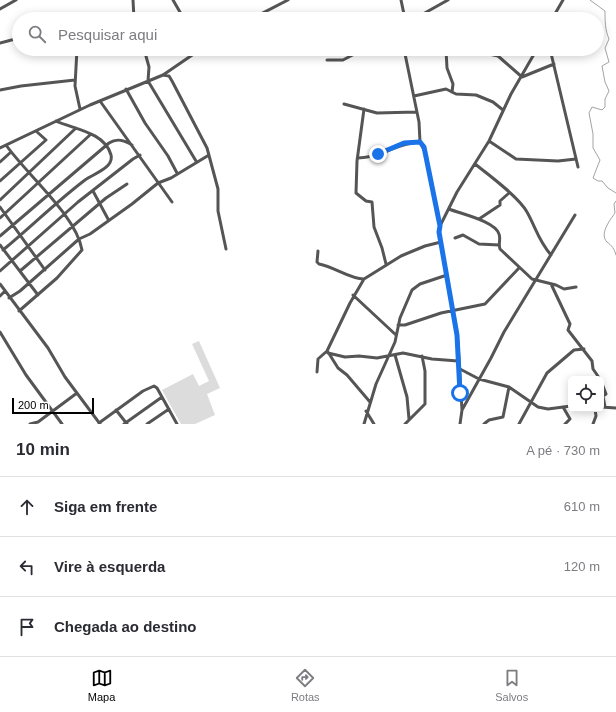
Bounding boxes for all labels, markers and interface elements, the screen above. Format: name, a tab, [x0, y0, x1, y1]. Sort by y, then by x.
search box	[12, 12, 604, 56]
icon: search	[26, 23, 48, 45]
text: Pesquisar aqui	[58, 26, 157, 43]
route end	[369, 145, 387, 163]
map controls	[568, 376, 604, 412]
button: locate	[568, 376, 604, 412]
route start	[451, 384, 469, 402]
scale bar	[12, 396, 94, 415]
text: 200 m	[18, 399, 49, 411]
text: 10 min	[16, 440, 70, 459]
text: A pé · 730 m	[526, 443, 600, 458]
icon: ahead	[16, 496, 38, 518]
text: Siga em frente	[54, 498, 157, 515]
text: 610 m	[564, 499, 600, 514]
icon: left	[16, 556, 38, 578]
text: Vire à esquerda	[54, 558, 165, 575]
text: 120 m	[564, 559, 600, 574]
icon: arrive	[16, 616, 38, 638]
text: Chegada ao destino	[54, 618, 197, 635]
tab: Mapa	[88, 667, 115, 703]
tab: Rotas	[291, 667, 320, 703]
tab: Salvos	[495, 667, 528, 703]

